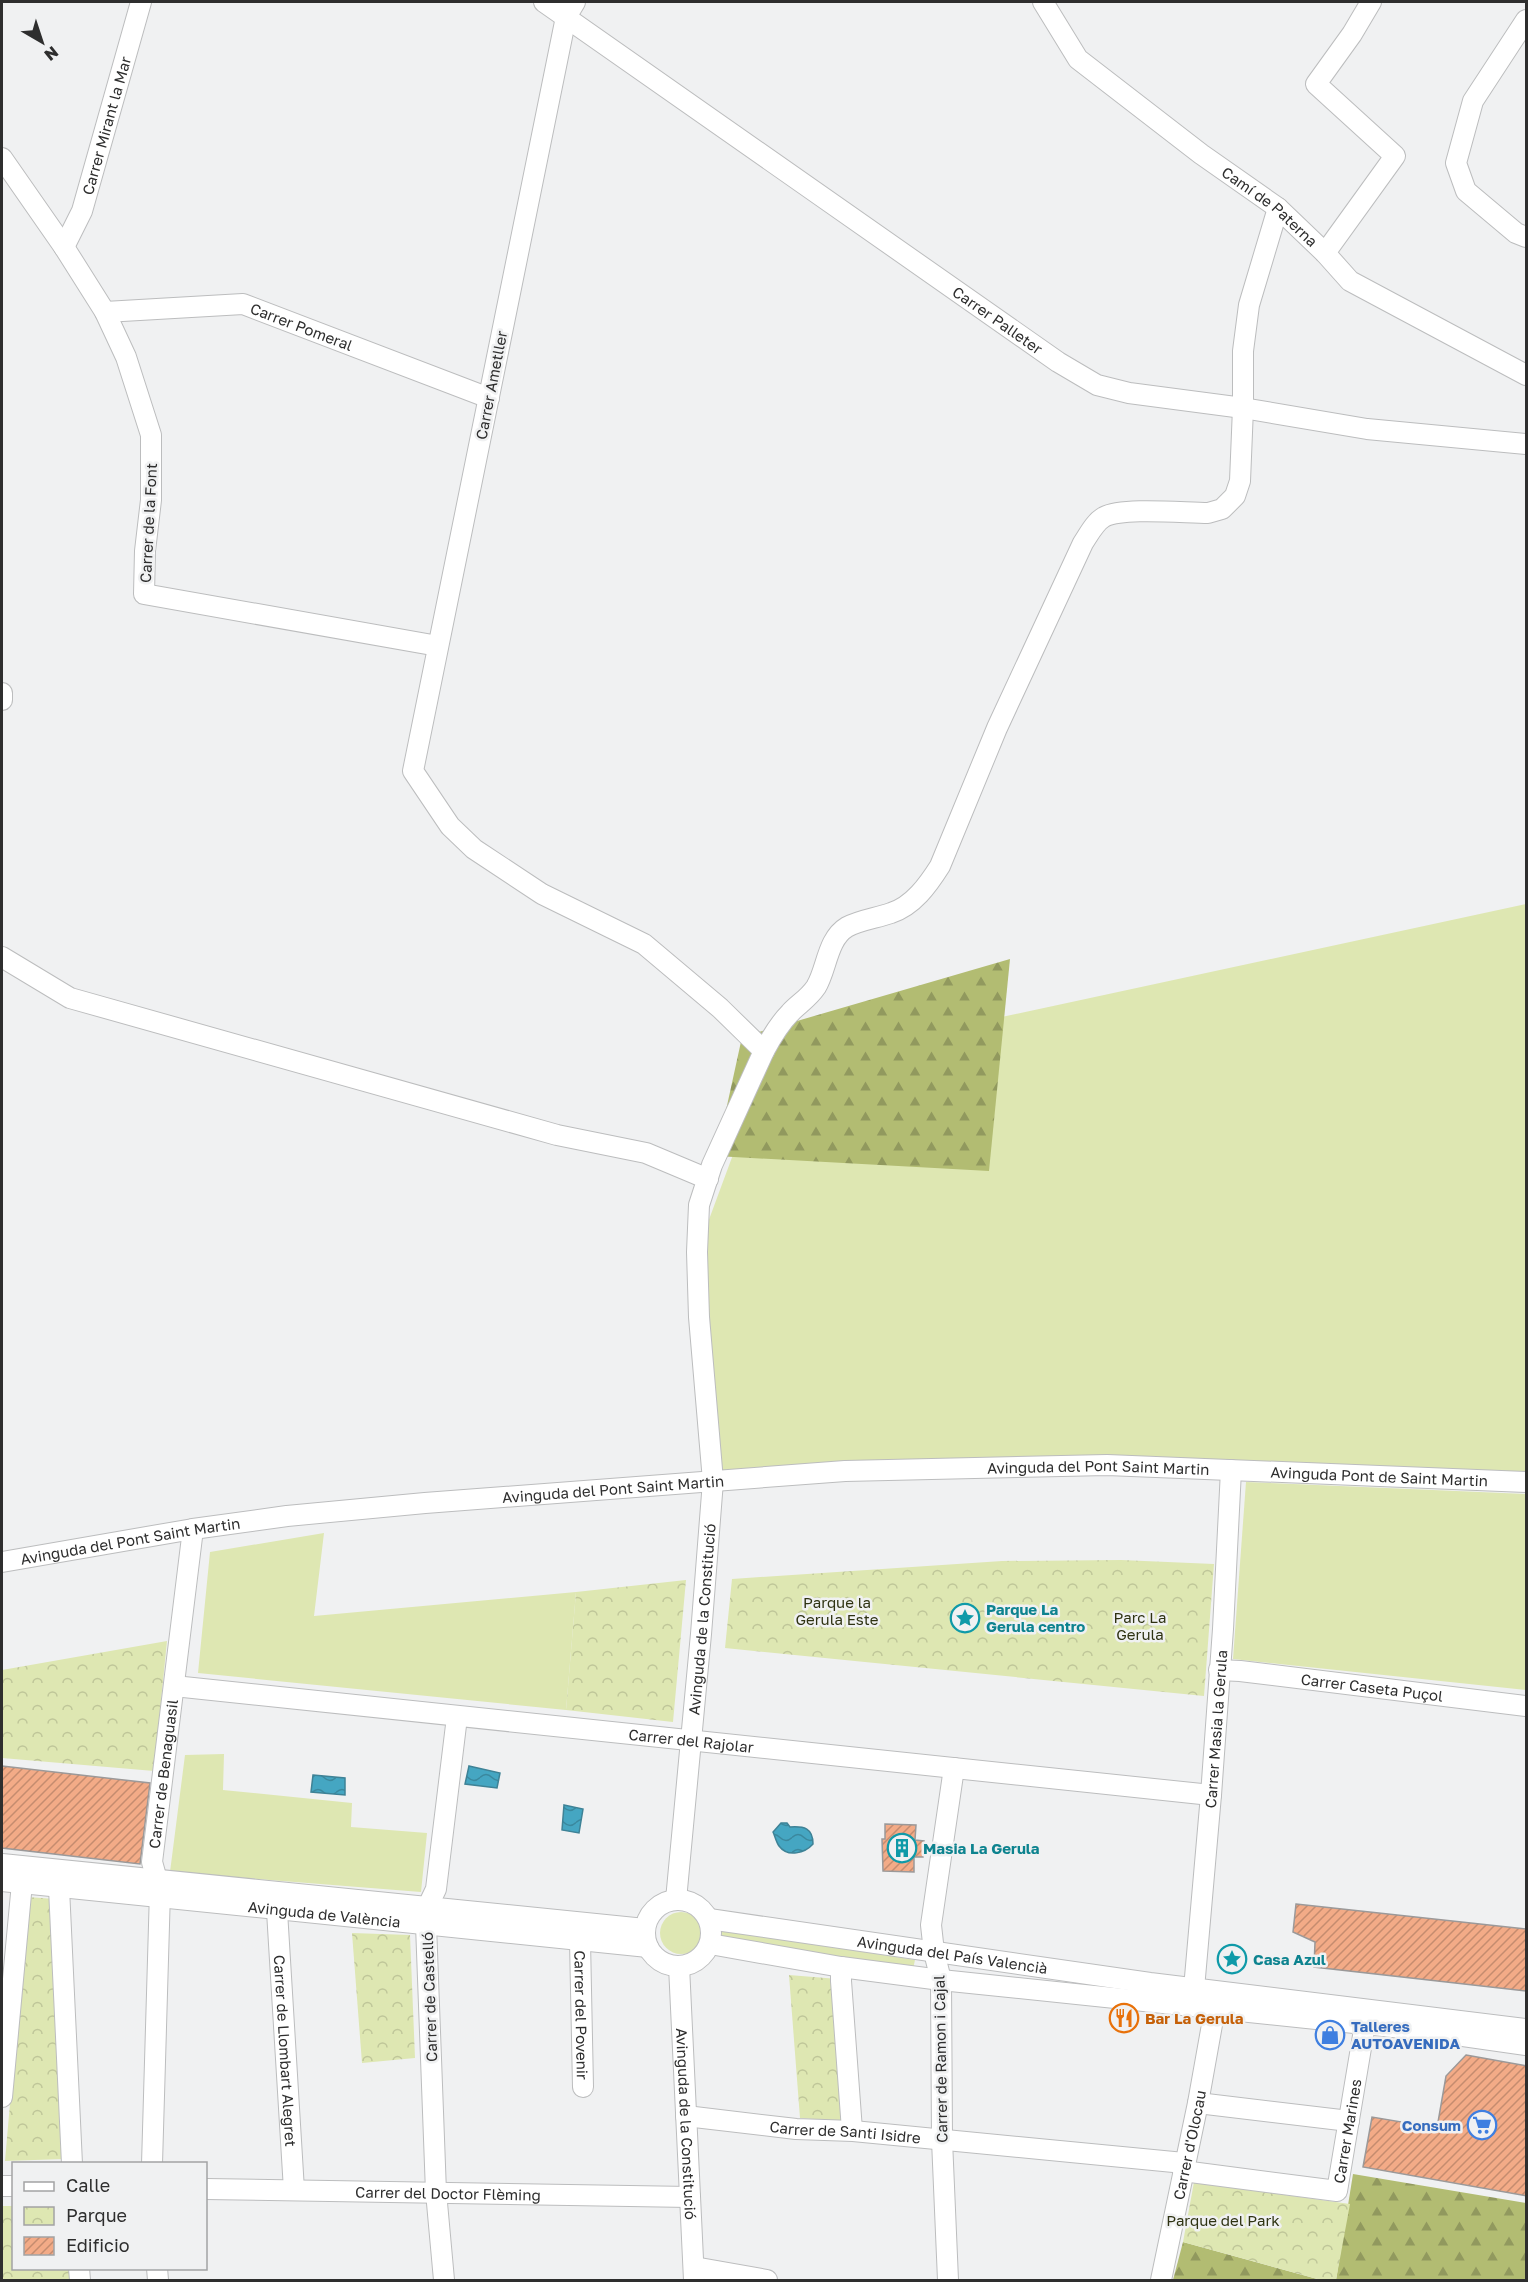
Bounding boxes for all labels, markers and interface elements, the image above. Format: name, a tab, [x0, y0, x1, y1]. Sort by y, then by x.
north arrow	[12, 12, 72, 72]
text: N	[40, 42, 62, 65]
street label: Carrer Mirant la Mar	[78, 54, 134, 197]
street label: Camí de Paterna	[1219, 163, 1321, 250]
street label: Carrer Palleter	[949, 282, 1046, 358]
street label: Carrer Pomeral	[248, 299, 356, 354]
street label: Carrer Ametller	[472, 329, 510, 441]
street label: Carrer de la Font	[136, 463, 160, 583]
street label: Avinguda del Pont Saint Martin	[987, 1456, 1210, 1478]
street label: Avinguda Pont de Saint Martin	[1270, 1463, 1488, 1489]
street label: Avinguda del Pont Saint Martin	[501, 1471, 725, 1506]
street label: Avinguda del Pont Saint Martin	[19, 1514, 241, 1568]
street label: Avinguda de la Constitució	[684, 1523, 719, 1716]
park label: Parque la Gerula Este	[795, 1593, 879, 1628]
place label: Parque La Gerula centro	[986, 1600, 1085, 1635]
place icon: Parque La Gerula centro	[949, 1602, 981, 1634]
park label: Parc La Gerula	[1114, 1608, 1166, 1643]
street label: Carrer Masia la Gerula	[1201, 1649, 1230, 1809]
street label: Carrer Caseta Puçol	[1300, 1670, 1444, 1705]
street label: Carrer de Benaguasil	[145, 1698, 181, 1850]
street label: Carrer del Rajolar	[628, 1725, 755, 1756]
building icon: Masia La Gerula	[886, 1832, 918, 1864]
place label: Masia La Gerula	[923, 1839, 1040, 1857]
street label: Avinguda de València	[247, 1897, 401, 1931]
street label: Carrer de Castelló	[418, 1932, 440, 2062]
street label: Avinguda del País Valencià	[856, 1932, 1049, 1977]
place icon: Casa Azul	[1216, 1943, 1248, 1975]
street label: Carrer del Povenir	[571, 1950, 592, 2080]
place label: Casa Azul	[1253, 1950, 1326, 1968]
street label: Carrer de Llombart Alegret	[271, 1954, 300, 2147]
street label: Carrer de Ramon i Cajal	[930, 1975, 950, 2143]
restaurant icon: Bar La Gerula	[1108, 2002, 1140, 2034]
place label: Bar La Gerula	[1145, 2009, 1244, 2027]
place label: Talleres AUTOAVENIDA	[1351, 2017, 1461, 2052]
shop icon: Talleres AUTOAVENIDA	[1314, 2019, 1346, 2051]
street label: Avinguda de la Constitució	[673, 2027, 700, 2220]
street label: Carrer Marines	[1329, 2077, 1365, 2185]
street label: Carrer d'Olocau	[1169, 2089, 1209, 2201]
supermarket icon: Consum	[1466, 2109, 1498, 2141]
place label: Consum	[1402, 2116, 1461, 2134]
street label: Carrer de Santi Isidre	[769, 2117, 922, 2147]
legend	[12, 2162, 207, 2270]
text: Calle	[66, 2174, 110, 2196]
street label: Carrer del Doctor Flèming	[355, 2182, 541, 2204]
text: Parque	[66, 2204, 127, 2226]
park label: Parque del Park	[1166, 2211, 1280, 2229]
text: Edificio	[66, 2234, 130, 2256]

